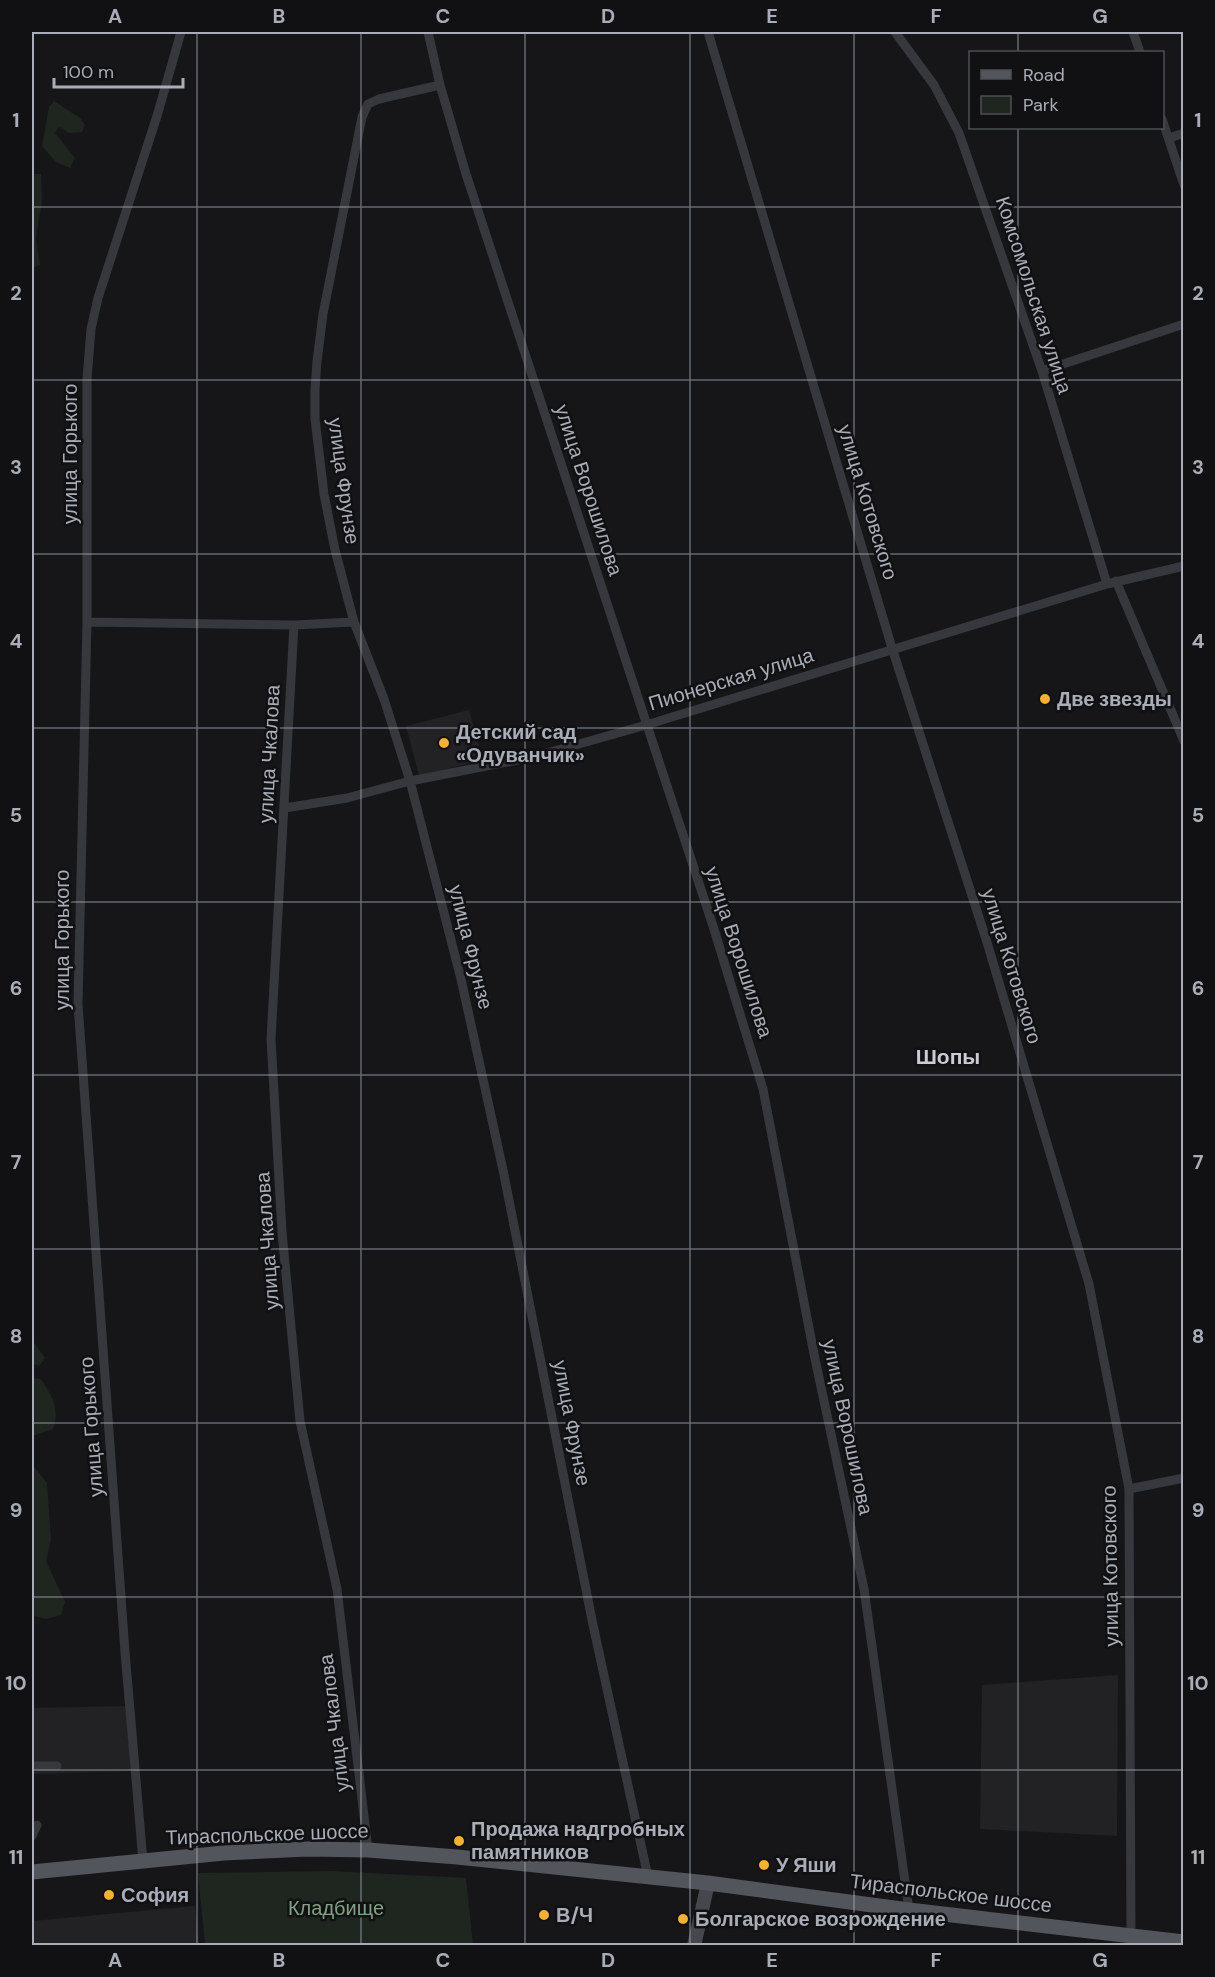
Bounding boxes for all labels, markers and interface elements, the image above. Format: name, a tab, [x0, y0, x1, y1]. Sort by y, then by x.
text: A	[108, 3, 122, 29]
text: B	[273, 3, 285, 29]
text: C	[436, 3, 450, 29]
text: D	[601, 3, 615, 29]
text: E	[766, 3, 778, 29]
text: F	[930, 3, 942, 29]
text: G	[1092, 3, 1108, 29]
scale bar	[54, 51, 183, 89]
legend	[969, 51, 1164, 129]
text: 100 m	[63, 60, 114, 84]
text: Road	[1023, 63, 1065, 87]
text: Park	[1023, 93, 1059, 117]
text: 1	[12, 107, 20, 133]
text: 1	[1194, 107, 1202, 133]
street label: Комсомольская улица	[990, 193, 1078, 398]
text: 2	[10, 280, 22, 306]
text: 2	[1192, 280, 1204, 306]
street label: улица Горького	[57, 384, 83, 524]
street label: улица Ворошилова	[549, 401, 629, 580]
street label: улица Фрунзе	[322, 416, 366, 546]
street label: улица Котовского	[832, 421, 904, 583]
text: 3	[10, 454, 22, 480]
text: 3	[1192, 454, 1204, 480]
text: 4	[10, 628, 23, 654]
text: 4	[1192, 628, 1205, 654]
street label: Пионерская улица	[645, 641, 818, 716]
street label: улица Чкалова	[252, 683, 286, 824]
place label: Две звезды	[1057, 686, 1172, 712]
marker: Две звезды	[1038, 692, 1052, 706]
place label: Детский сад «Одуванчик»	[456, 719, 585, 768]
marker: Детский сад «Одуванчик»	[437, 736, 451, 750]
text: 5	[10, 802, 22, 828]
text: 5	[1192, 802, 1204, 828]
street label: улица Ворошилова	[699, 863, 779, 1042]
street label: улица Горького	[49, 870, 75, 1010]
street label: улица Фрунзе	[443, 882, 499, 1012]
street label: улица Котовского	[976, 885, 1048, 1047]
text: 6	[10, 975, 22, 1001]
text: 6	[1192, 975, 1204, 1001]
district label: Шопы	[916, 1043, 980, 1071]
text: 7	[11, 1149, 22, 1175]
text: 7	[1193, 1149, 1204, 1175]
street label: улица Чкалова	[249, 1170, 285, 1311]
text: 8	[10, 1323, 22, 1349]
text: 8	[1192, 1323, 1204, 1349]
street label: улица Ворошилова	[817, 1337, 879, 1518]
street label: улица Горького	[73, 1356, 109, 1498]
street label: улица Фрунзе	[547, 1358, 597, 1488]
street label: улица Котовского	[1096, 1485, 1124, 1647]
text: 9	[10, 1497, 22, 1523]
text: 9	[1192, 1497, 1204, 1523]
street label: улица Чкалова	[313, 1652, 355, 1793]
text: 10	[5, 1670, 27, 1696]
text: 10	[1187, 1670, 1209, 1696]
place label: Продажа надгробных памятников	[471, 1816, 685, 1865]
street label: Тираспольское шоссе	[165, 1817, 369, 1851]
marker: Продажа надгробных памятников	[452, 1834, 466, 1848]
text: 11	[9, 1844, 23, 1870]
text: 11	[1191, 1844, 1205, 1870]
place label: У Яши	[776, 1852, 836, 1878]
marker: У Яши	[757, 1858, 771, 1872]
street label: Тираспольское шоссе	[849, 1868, 1053, 1918]
place label: София	[121, 1882, 189, 1908]
marker: София	[102, 1888, 116, 1902]
park label: Кладбище	[288, 1895, 384, 1921]
place label: В/Ч	[556, 1902, 593, 1928]
place label: Болгарское возрождение	[695, 1906, 946, 1932]
marker: В/Ч	[537, 1908, 551, 1922]
marker: Болгарское возрождение	[676, 1912, 690, 1926]
text: A	[108, 1947, 122, 1973]
text: B	[273, 1947, 285, 1973]
text: C	[436, 1947, 450, 1973]
text: D	[601, 1947, 615, 1973]
text: E	[766, 1947, 778, 1973]
text: F	[930, 1947, 942, 1973]
text: G	[1092, 1947, 1108, 1973]

